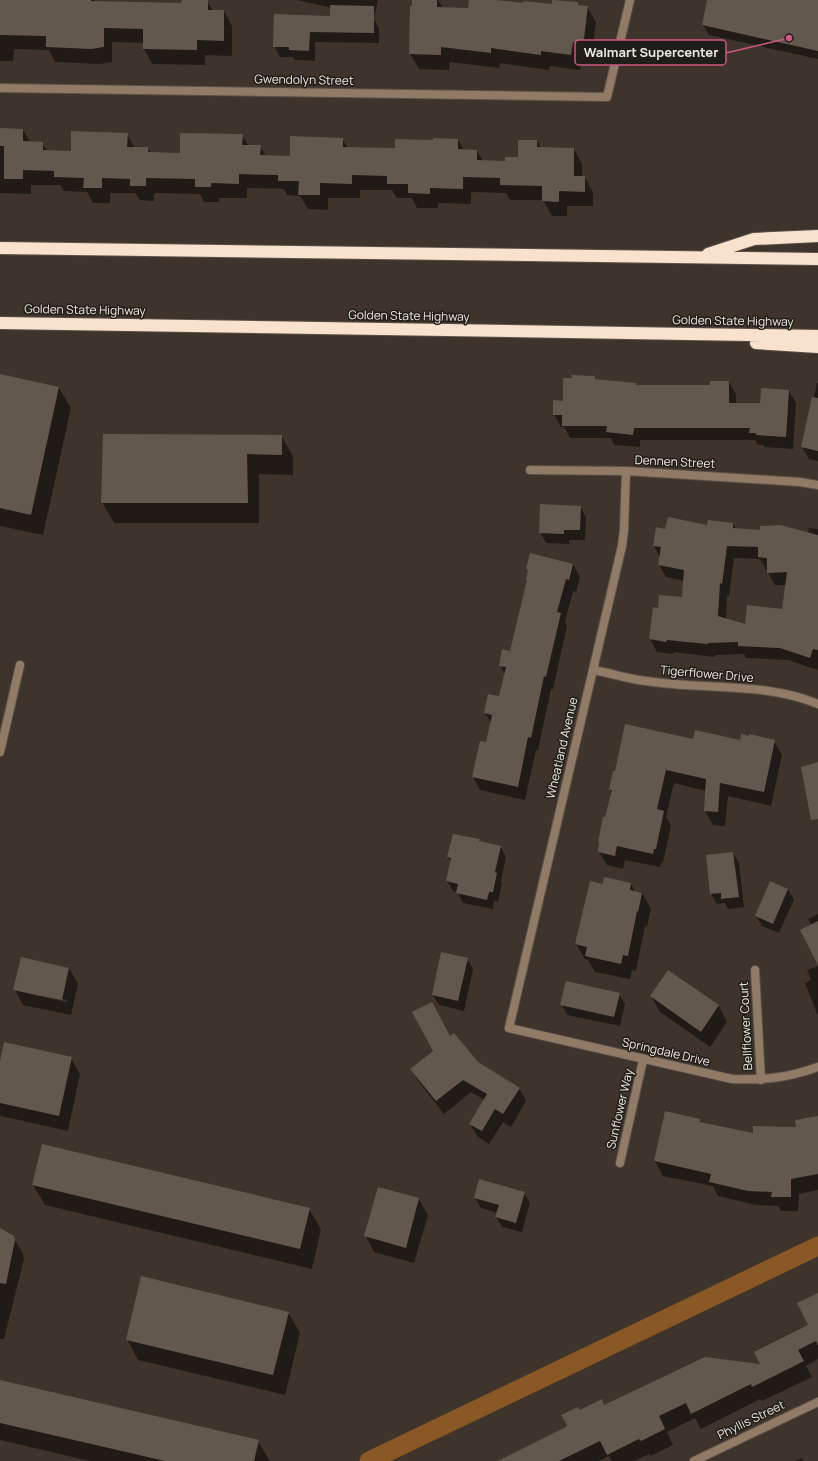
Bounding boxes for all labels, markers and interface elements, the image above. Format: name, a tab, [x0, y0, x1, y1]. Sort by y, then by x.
callout: Walmart Supercenter	[575, 40, 726, 65]
text: Walmart Supercenter	[584, 43, 718, 61]
street label: Gwendolyn Street	[254, 70, 354, 89]
street label: Golden State Highway	[24, 300, 147, 319]
street label: Golden State Highway	[348, 306, 471, 325]
street label: Golden State Highway	[672, 311, 795, 330]
street label: Dennen Street	[634, 451, 716, 472]
street label: Tigerflower Drive	[660, 661, 754, 686]
street label: Wheatland Avenue	[542, 695, 581, 800]
street label: Bellflower Court	[735, 981, 756, 1071]
street label: Springdale Drive	[620, 1033, 712, 1070]
street label: Sunflower Way	[602, 1066, 637, 1151]
street label: Phyllis Street	[714, 1396, 788, 1443]

